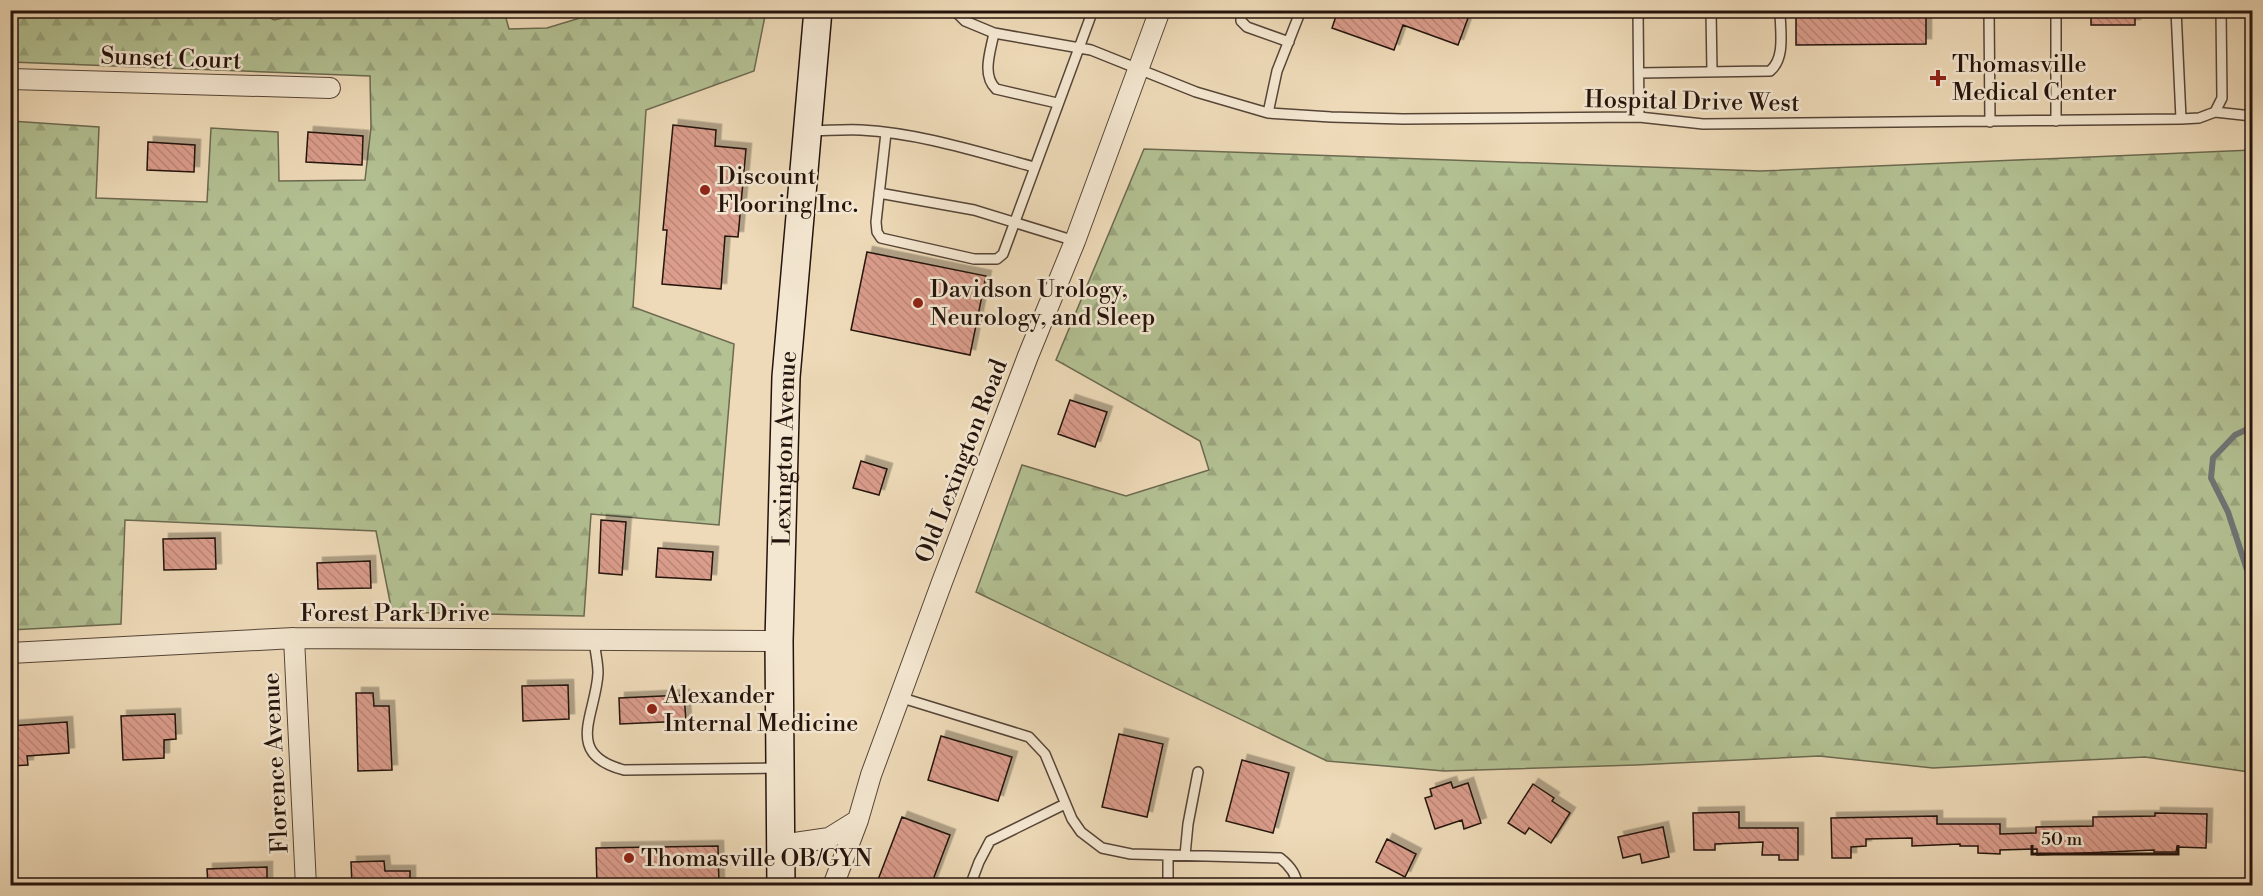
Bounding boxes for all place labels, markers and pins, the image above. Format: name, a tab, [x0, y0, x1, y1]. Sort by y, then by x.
place label: Thomasville Medical Center	[1952, 50, 2117, 108]
marker: Thomasville Medical Center	[1929, 69, 1947, 87]
place label: Discount Flooring Inc.	[717, 162, 858, 220]
marker: Discount Flooring Inc.	[698, 183, 712, 197]
place label: Davidson Urology, Neurology, and Sleep	[930, 275, 1155, 333]
marker: Davidson Urology, Neurology, and Sleep	[911, 296, 925, 310]
place label: Alexander Internal Medicine	[663, 681, 858, 739]
marker: Alexander Internal Medicine	[645, 702, 659, 716]
place label: Thomasville OB/GYN	[641, 844, 872, 874]
marker: Thomasville OB/GYN	[622, 851, 636, 865]

